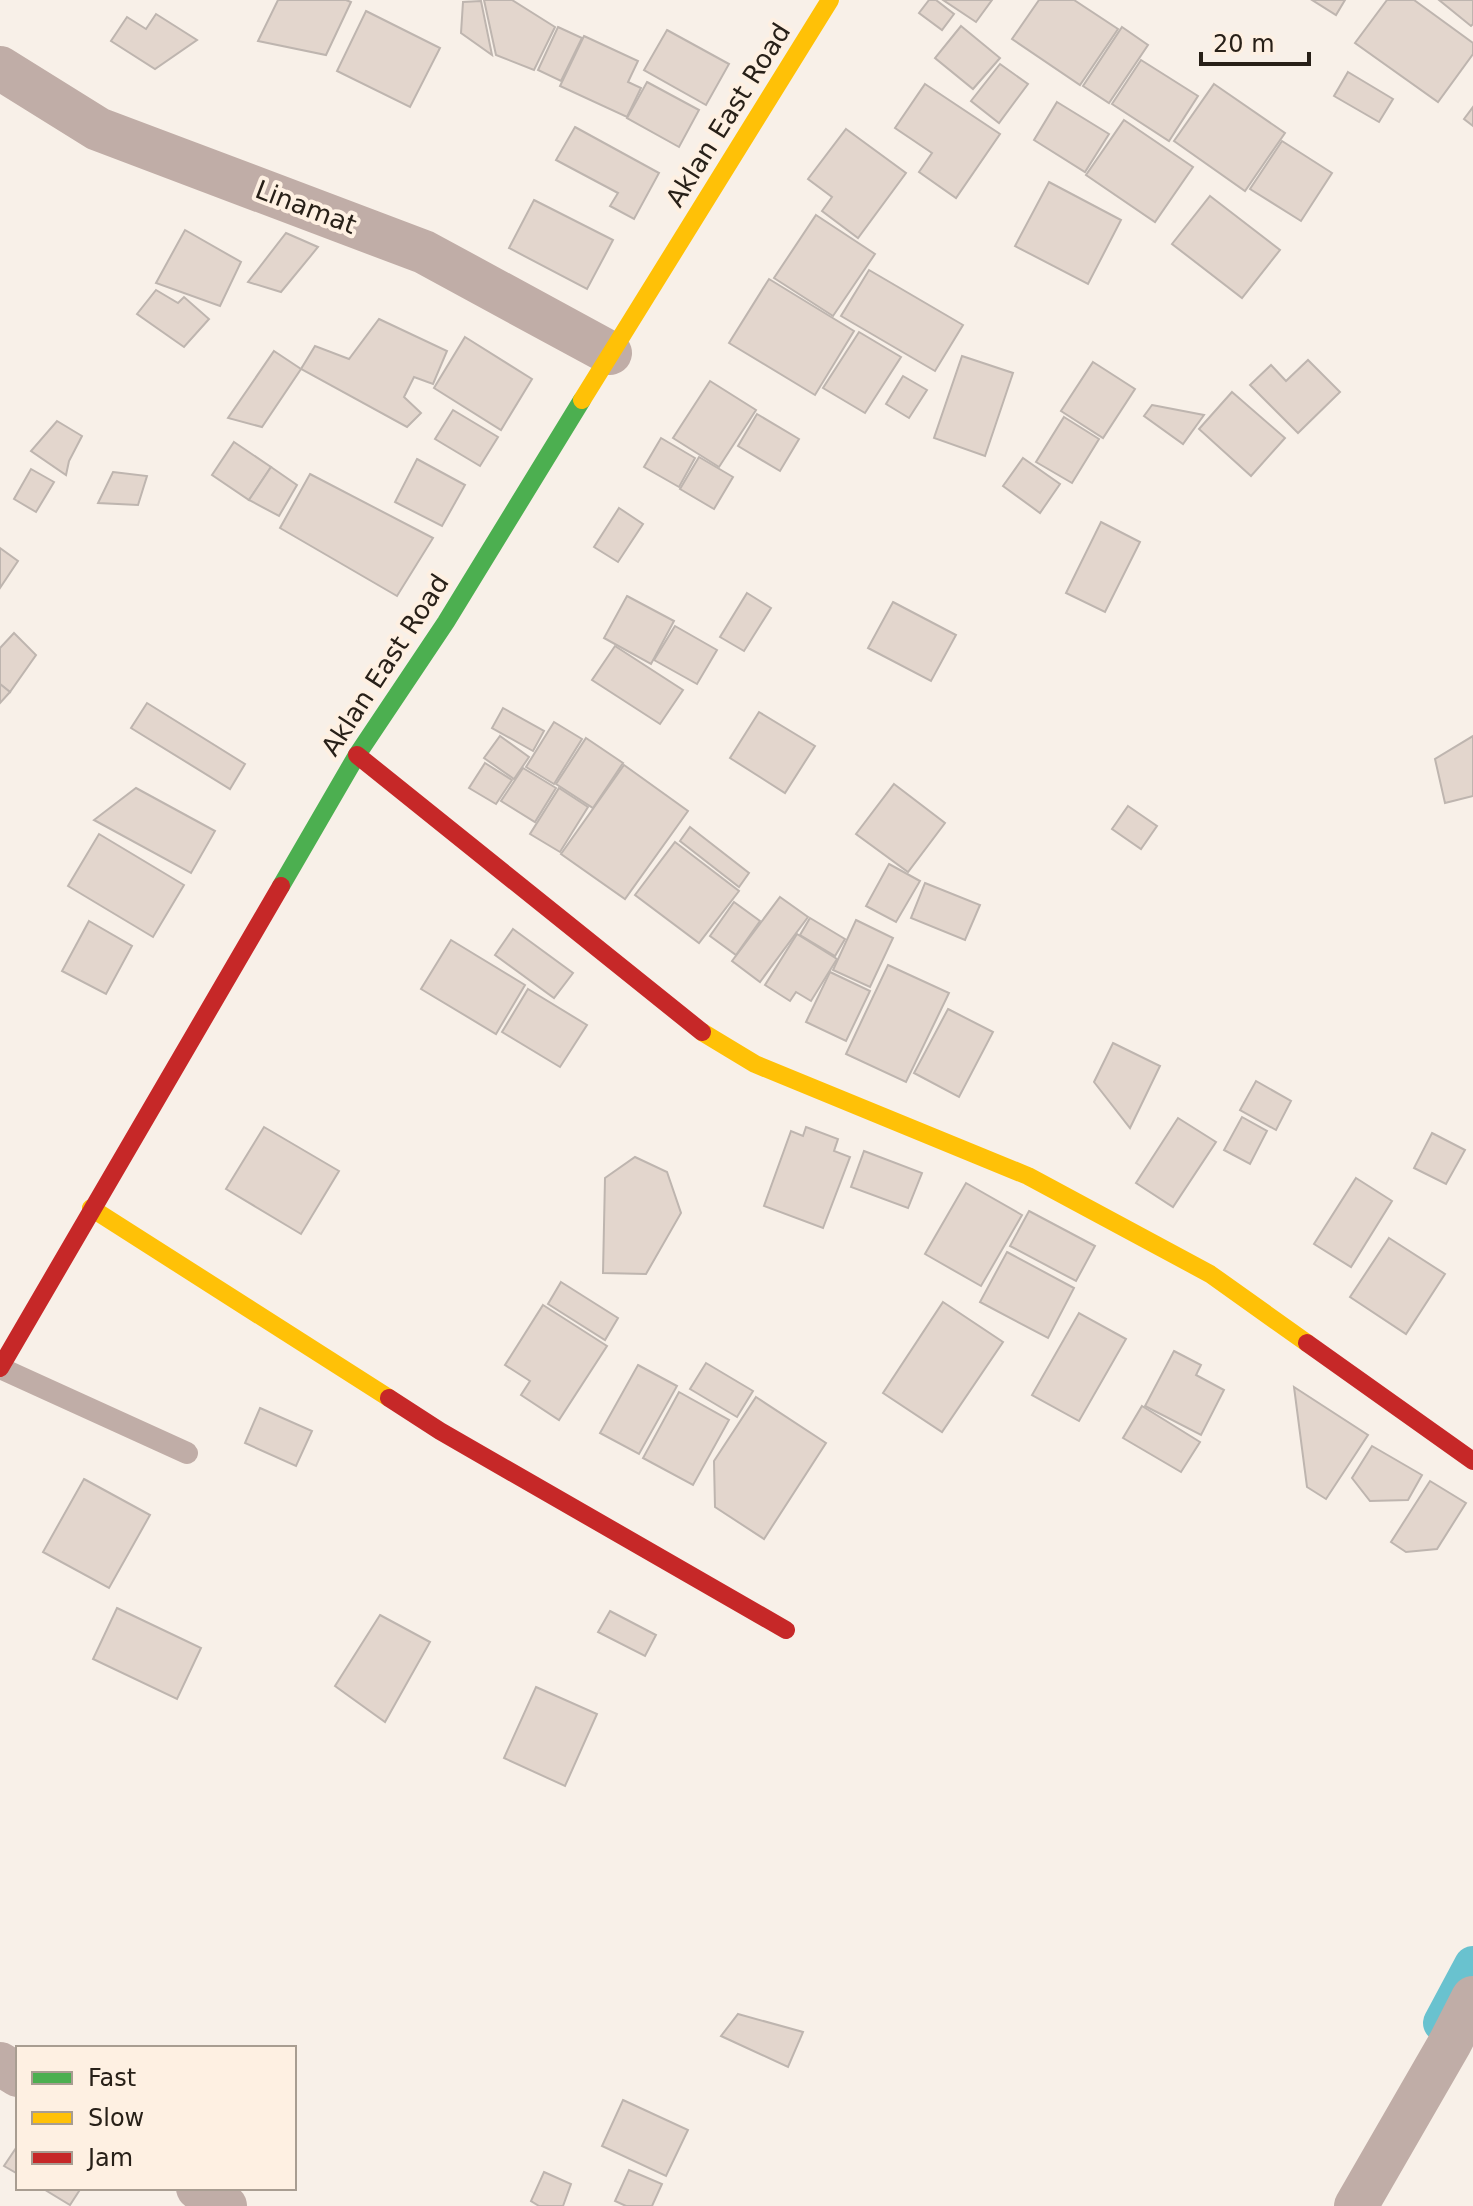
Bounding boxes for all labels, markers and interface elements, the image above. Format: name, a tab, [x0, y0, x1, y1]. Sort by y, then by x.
scale bar	[1201, 16, 1309, 66]
street label: Aklan East Road	[660, 18, 796, 212]
text: 20 m	[1213, 30, 1275, 58]
street label: Linamat	[251, 174, 361, 240]
street label: Aklan East Road	[315, 569, 455, 761]
legend	[16, 2046, 296, 2190]
text: Fast	[88, 2064, 136, 2092]
text: Slow	[88, 2104, 144, 2132]
text: Jam	[86, 2144, 133, 2172]

